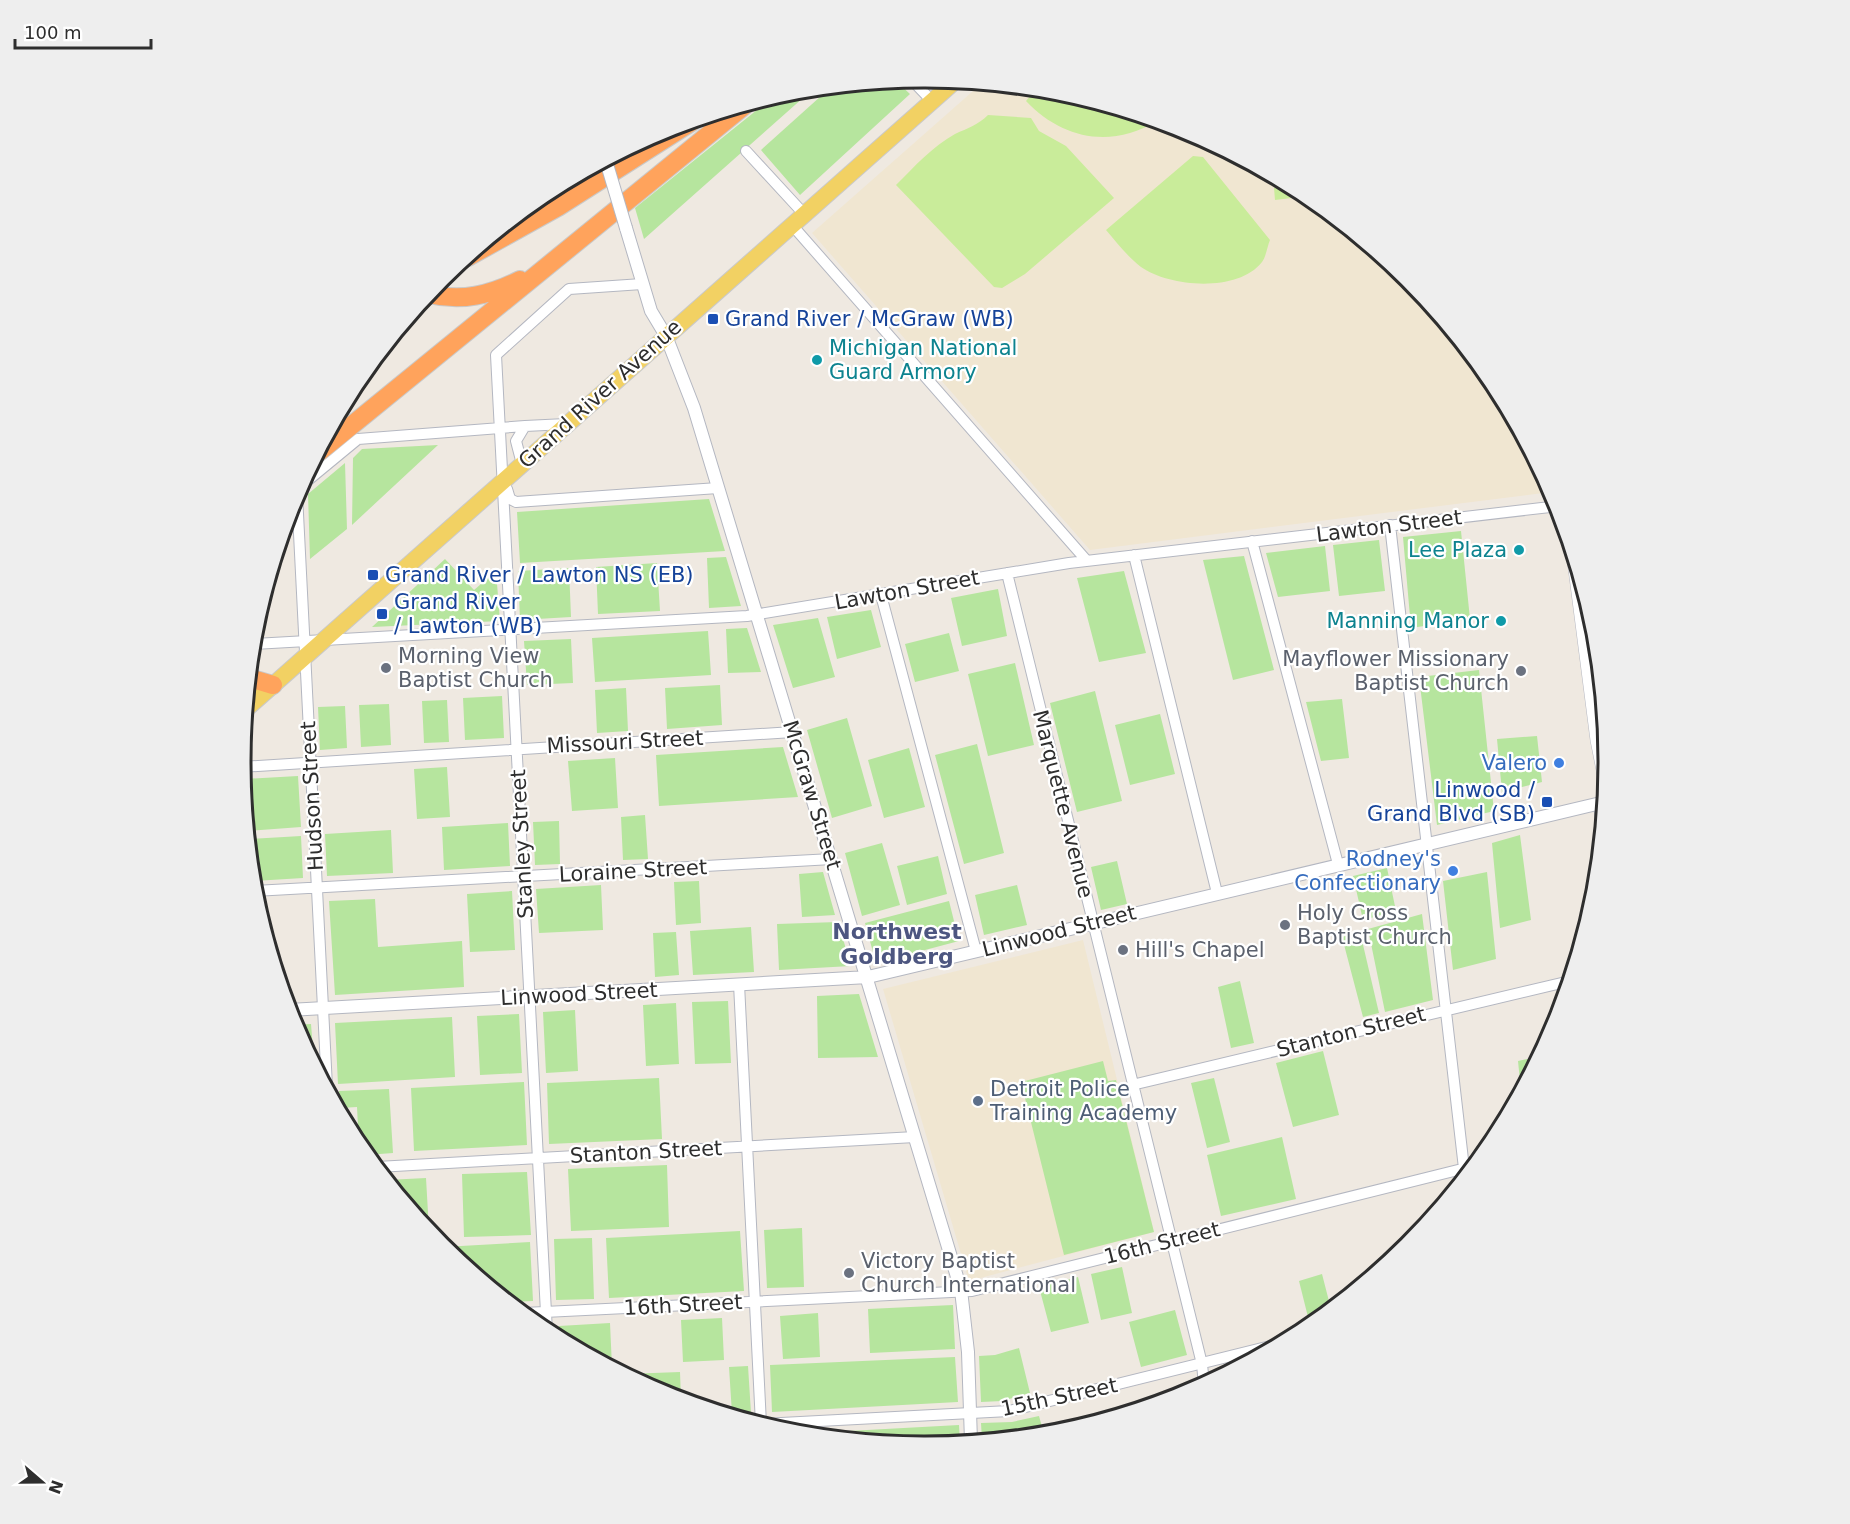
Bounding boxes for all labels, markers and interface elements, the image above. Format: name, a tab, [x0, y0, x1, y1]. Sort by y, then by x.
scale bar	[15, 12, 152, 50]
text: 100 m	[24, 22, 82, 43]
place label: Grand River / McGraw (WB)	[725, 307, 1014, 331]
marker: Grand River / McGraw (WB)	[706, 312, 720, 326]
street label: Grand River Avenue	[514, 315, 686, 473]
place label: Michigan National Guard Armory	[829, 336, 1017, 384]
marker: Michigan National Guard Armory	[810, 353, 824, 367]
street label: Lawton Street	[1315, 505, 1463, 547]
place label: Lee Plaza	[1408, 538, 1507, 562]
marker: Lee Plaza	[1512, 543, 1526, 557]
place label: Grand River / Lawton NS (EB)	[385, 563, 694, 587]
street label: Lawton Street	[833, 565, 981, 615]
marker: Grand River / Lawton NS (EB)	[366, 568, 380, 582]
place label: Grand River / Lawton (WB)	[394, 590, 542, 638]
marker: Grand River / Lawton (WB)	[375, 607, 389, 621]
place label: Manning Manor	[1326, 609, 1489, 633]
marker: Manning Manor	[1494, 614, 1508, 628]
place label: Morning View Baptist Church	[398, 644, 553, 692]
place label: Mayflower Missionary Baptist Church	[1282, 647, 1509, 695]
marker: Morning View Baptist Church	[379, 661, 393, 675]
marker: Mayflower Missionary Baptist Church	[1514, 664, 1528, 678]
street label: Marquette Avenue	[1028, 708, 1098, 900]
street label: McGraw Street	[778, 717, 846, 873]
street label: Hudson Street	[296, 720, 328, 872]
street label: Missouri Street	[546, 726, 704, 758]
place label: Valero	[1482, 751, 1547, 775]
marker: Valero	[1552, 756, 1566, 770]
street label: Stanley Street	[506, 769, 538, 919]
place label: Linwood / Grand Blvd (SB)	[1367, 778, 1536, 826]
marker: Linwood / Grand Blvd (SB)	[1540, 795, 1554, 809]
place label: Rodney's Confectionary	[1294, 847, 1441, 895]
street label: Loraine Street	[558, 855, 708, 887]
marker: Rodney's Confectionary	[1446, 864, 1460, 878]
street label: Linwood Street	[980, 900, 1138, 962]
place label: Holy Cross Baptist Church	[1297, 901, 1452, 949]
marker: Holy Cross Baptist Church	[1278, 918, 1292, 932]
district label: Northwest Goldberg	[832, 919, 962, 969]
place label: Hill's Chapel	[1135, 938, 1265, 962]
marker: Hill's Chapel	[1116, 943, 1130, 957]
street label: Linwood Street	[500, 978, 658, 1010]
street label: Stanton Street	[1274, 1002, 1428, 1062]
place label: Detroit Police Training Academy	[989, 1077, 1177, 1125]
marker: Detroit Police Training Academy	[971, 1094, 985, 1108]
street label: Stanton Street	[569, 1136, 723, 1168]
street label: 16th Street	[1101, 1217, 1223, 1269]
place label: Victory Baptist Church International	[861, 1249, 1076, 1297]
marker: Victory Baptist Church International	[842, 1266, 856, 1280]
street label: 16th Street	[623, 1290, 743, 1320]
street label: 15th Street	[998, 1373, 1120, 1421]
north arrow	[12, 1452, 72, 1512]
text: N	[44, 1477, 67, 1497]

